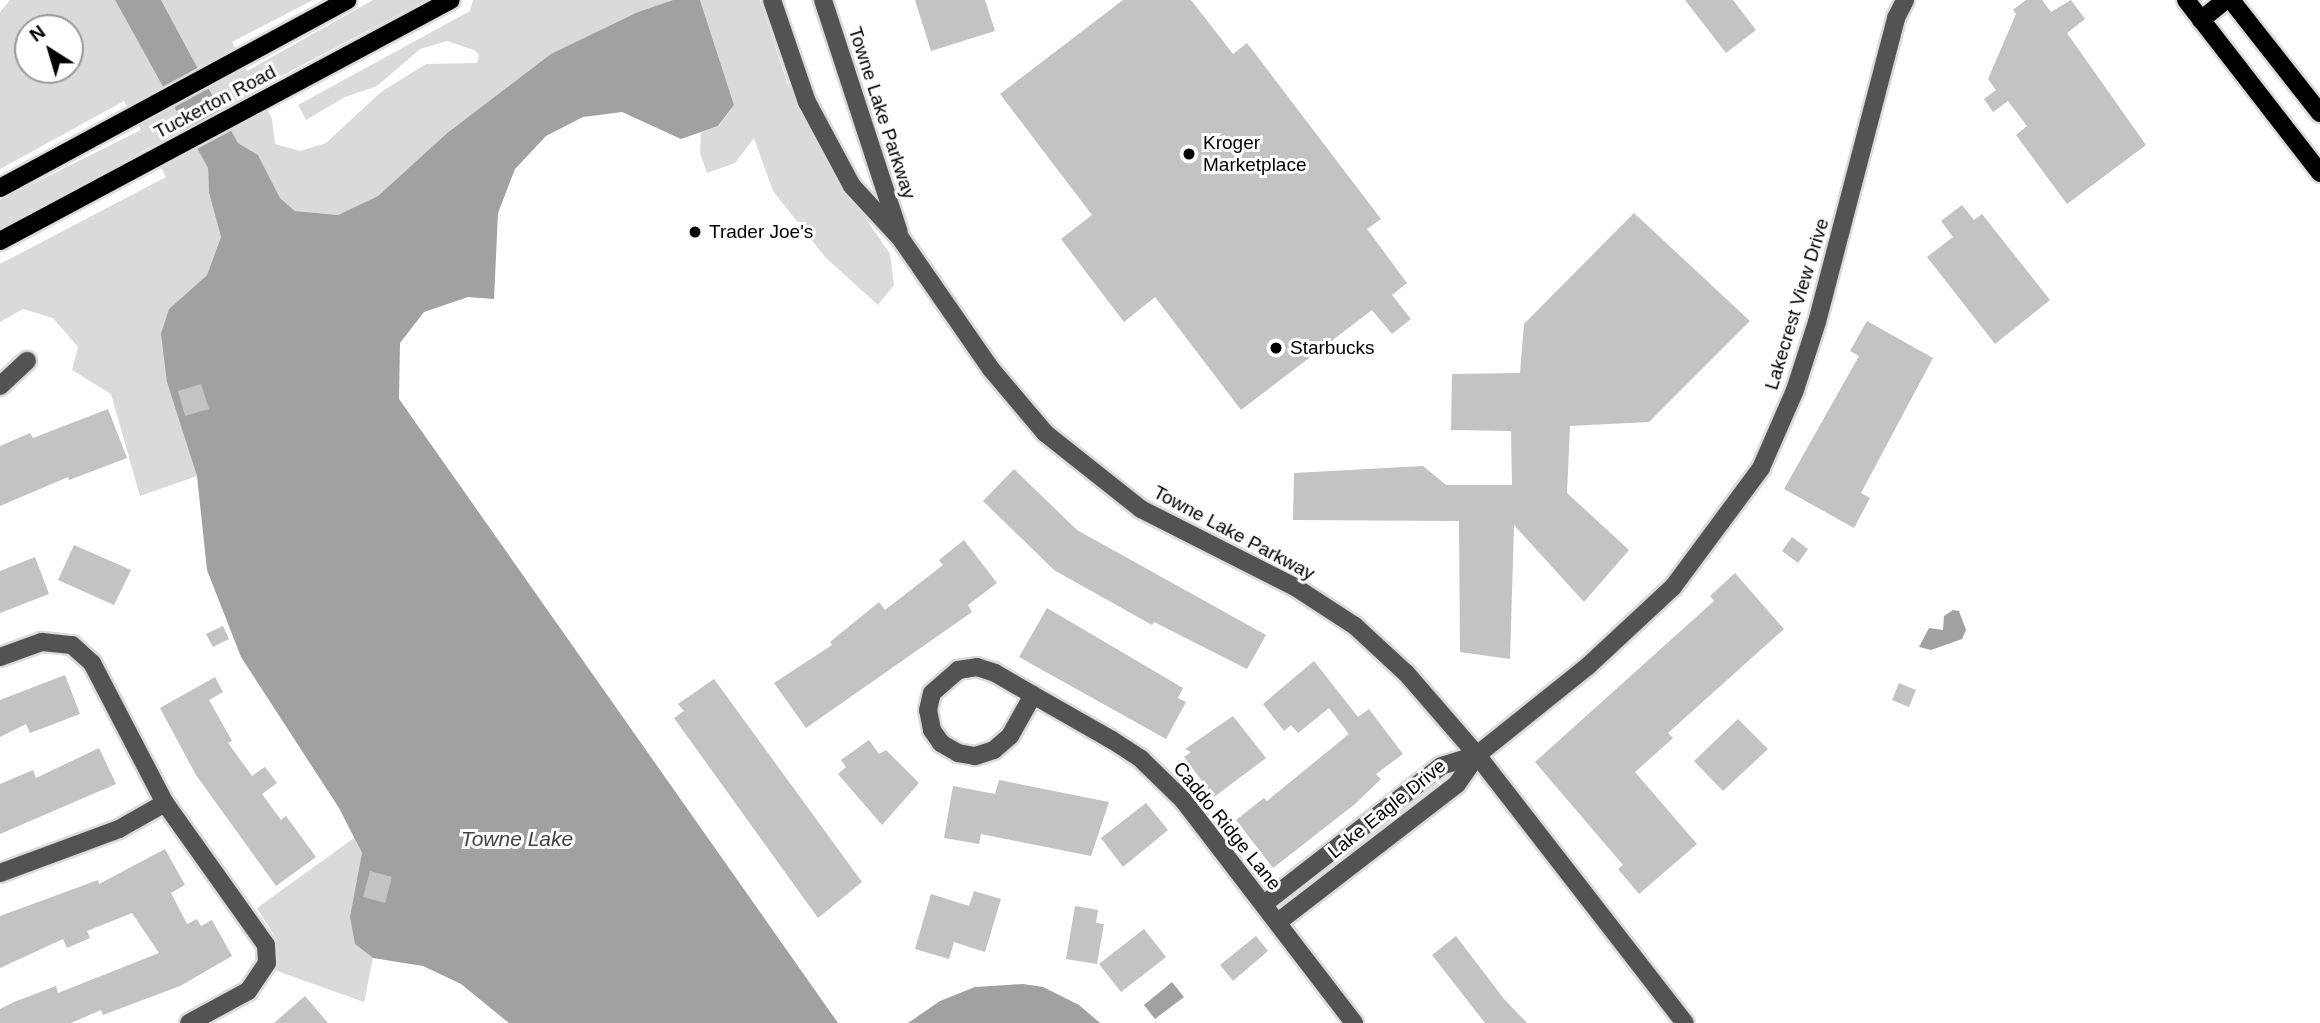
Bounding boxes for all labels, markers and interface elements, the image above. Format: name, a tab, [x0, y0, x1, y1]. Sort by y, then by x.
north arrow	[14, 14, 84, 84]
text: N	[25, 21, 49, 46]
street label: Towne Lake Parkway	[843, 24, 921, 202]
street label: Tuckerton Road	[150, 60, 280, 144]
place label: Kroger Marketplace	[1203, 132, 1306, 176]
marker: Kroger Marketplace	[1181, 146, 1197, 162]
street label: Lakecrest View Drive	[1760, 216, 1834, 392]
place label: Trader Joe's	[709, 221, 813, 243]
marker: Trader Joe's	[687, 224, 703, 240]
place label: Starbucks	[1290, 337, 1374, 359]
marker: Starbucks	[1268, 340, 1284, 356]
street label: Towne Lake Parkway	[1149, 481, 1319, 585]
street label: Lake Eagle Drive	[1324, 755, 1450, 863]
street label: Caddo Ridge Lane	[1168, 757, 1286, 895]
water label: Towne Lake	[461, 826, 573, 852]

